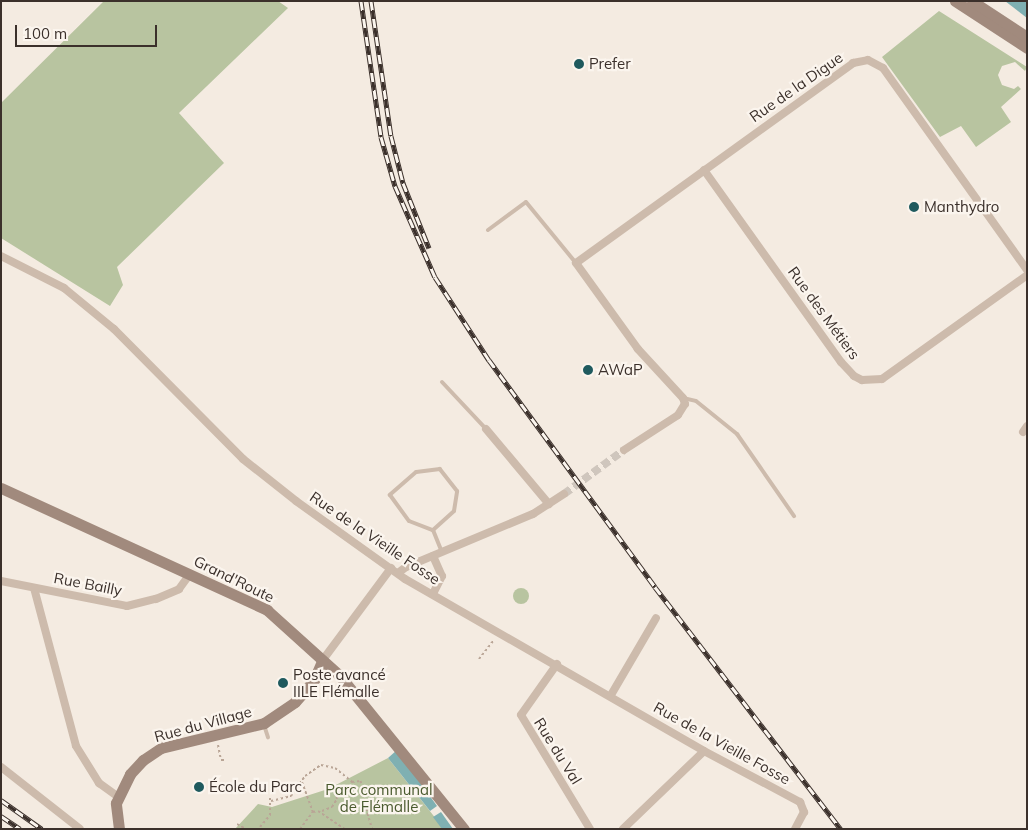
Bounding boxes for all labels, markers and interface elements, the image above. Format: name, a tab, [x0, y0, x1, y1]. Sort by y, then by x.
scale bar	[18, 15, 160, 47]
text: 100 m	[23, 24, 67, 43]
street label: Rue de la Digue	[746, 48, 846, 126]
place label: Prefer	[589, 55, 631, 73]
marker: Prefer	[573, 58, 585, 70]
place label: Manthydro	[924, 198, 999, 216]
marker: Manthydro	[908, 201, 920, 213]
street label: Rue des Métiers	[784, 263, 864, 363]
place label: AWaP	[598, 361, 643, 379]
marker: AWaP	[582, 364, 594, 376]
street label: Rue de la Vieille Fosse	[306, 488, 444, 588]
street label: Grand'Route	[191, 552, 277, 606]
street label: Rue Bailly	[52, 569, 124, 599]
place label: Poste avancé IILE Flémalle	[293, 665, 386, 700]
marker: Poste avancé IILE Flémalle	[277, 677, 289, 689]
street label: Rue de la Vieille Fosse	[651, 698, 793, 788]
street label: Rue du Village	[152, 702, 254, 746]
street label: Rue du Val	[531, 714, 585, 788]
place label: École du Parc	[209, 778, 302, 796]
park label: Parc communal de Flémalle	[325, 780, 433, 815]
marker: École du Parc	[193, 781, 205, 793]

